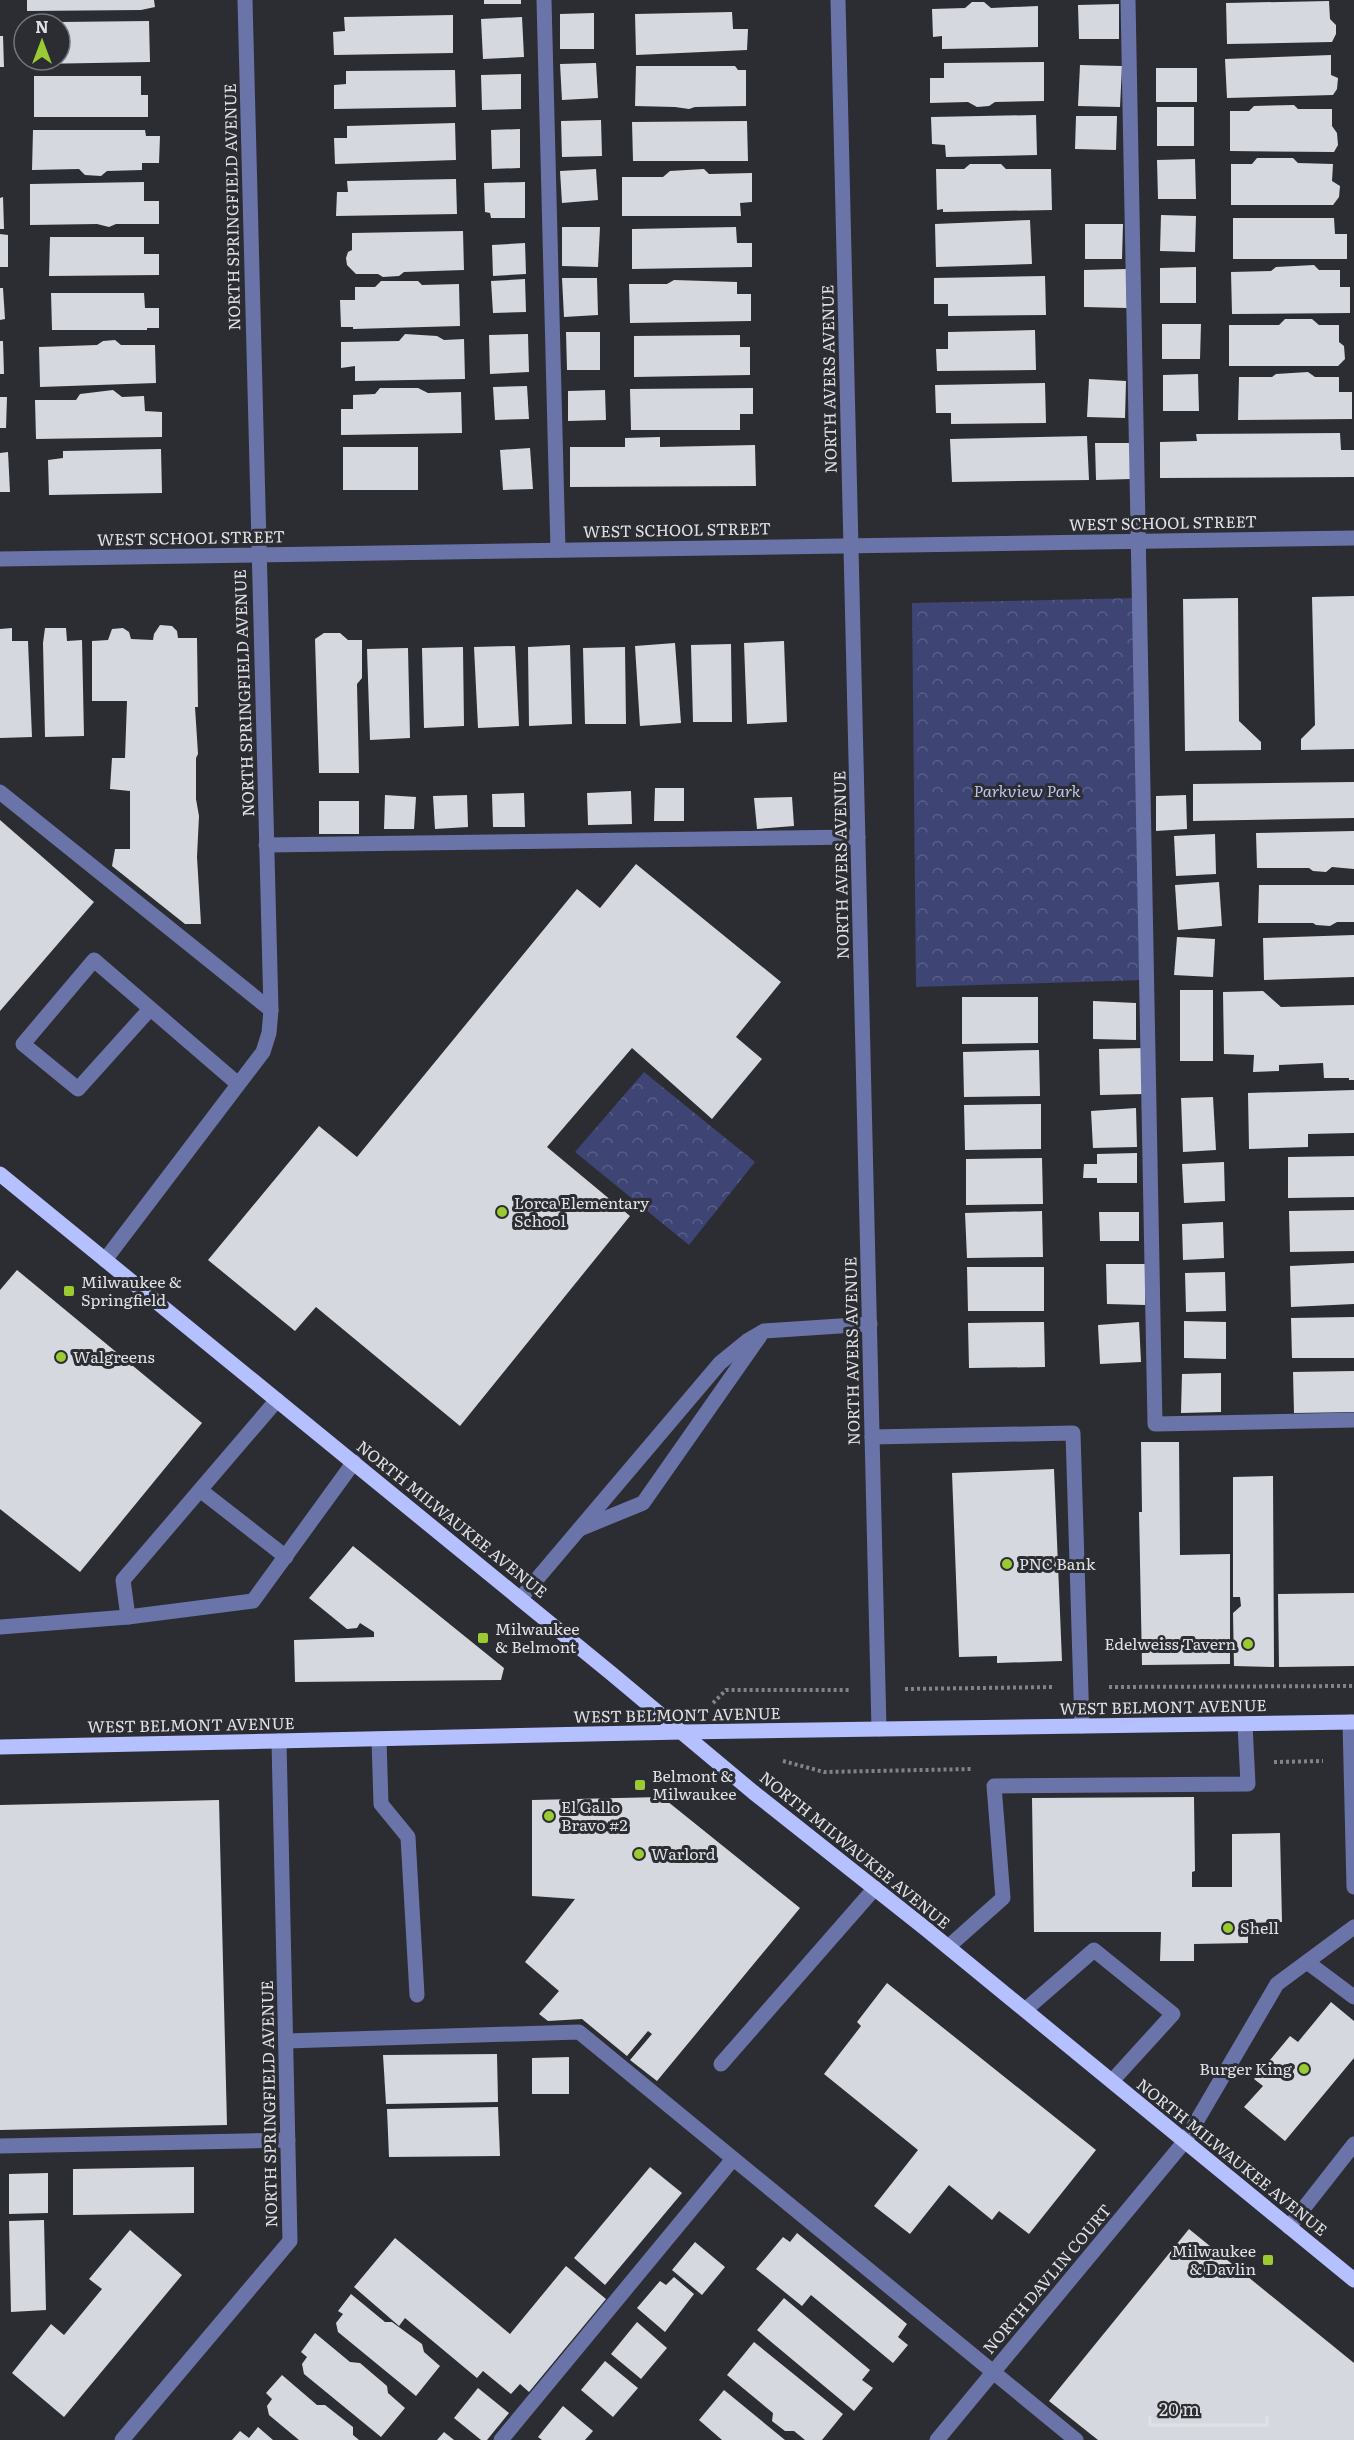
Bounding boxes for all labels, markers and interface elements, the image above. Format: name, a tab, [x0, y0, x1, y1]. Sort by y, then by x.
north arrow	[12, 12, 72, 72]
text: N	[35, 14, 49, 38]
street label: NORTH SPRINGFIELD AVENUE	[217, 83, 245, 331]
street label: NORTH AVERS AVENUE	[814, 284, 842, 474]
street label: WEST SCHOOL STREET	[1069, 508, 1257, 536]
street label: WEST SCHOOL STREET	[583, 515, 771, 543]
street label: WEST SCHOOL STREET	[97, 523, 285, 551]
street label: NORTH SPRINGFIELD AVENUE	[227, 569, 259, 817]
street label: NORTH AVERS AVENUE	[826, 770, 854, 960]
park label: Parkview Park	[974, 778, 1081, 802]
place label: Lorca Elementary School	[514, 1190, 650, 1232]
marker: Lorca Elementary School	[495, 1205, 509, 1219]
street label: NORTH AVERS AVENUE	[837, 1256, 865, 1446]
place label: Milwaukee & Springfield	[81, 1269, 182, 1311]
marker: Milwaukee & Springfield	[62, 1284, 76, 1298]
place label: Walgreens	[73, 1344, 155, 1368]
marker: Walgreens	[54, 1350, 68, 1364]
street label: NORTH MILWAUKEE AVENUE	[352, 1434, 553, 1603]
place label: PNC Bank	[1019, 1551, 1096, 1575]
marker: PNC Bank	[1000, 1557, 1014, 1571]
place label: Milwaukee & Belmont	[495, 1616, 580, 1658]
marker: Milwaukee & Belmont	[476, 1631, 490, 1645]
place label: Edelweiss Tavern	[1104, 1631, 1236, 1655]
marker: Edelweiss Tavern	[1241, 1637, 1255, 1651]
street label: WEST BELMONT AVENUE	[1059, 1692, 1267, 1720]
street label: WEST BELMONT AVENUE	[573, 1700, 781, 1728]
street label: WEST BELMONT AVENUE	[87, 1710, 295, 1738]
place label: Belmont & Milwaukee	[652, 1763, 737, 1805]
street label: NORTH MILWAUKEE AVENUE	[755, 1765, 956, 1934]
marker: Belmont & Milwaukee	[633, 1778, 647, 1792]
place label: El Gallo Bravo #2	[561, 1794, 628, 1836]
marker: El Gallo Bravo #2	[542, 1809, 556, 1823]
place label: Warlord	[651, 1841, 716, 1865]
marker: Warlord	[632, 1847, 646, 1861]
place label: Shell	[1240, 1915, 1279, 1939]
marker: Shell	[1221, 1921, 1235, 1935]
street label: NORTH SPRINGFIELD AVENUE	[254, 1980, 282, 2228]
place label: Burger King	[1199, 2056, 1292, 2080]
marker: Burger King	[1297, 2062, 1311, 2076]
street label: NORTH MILWAUKEE AVENUE	[1132, 2072, 1333, 2241]
street label: NORTH DAVLIN COURT	[976, 2198, 1116, 2358]
place label: Milwaukee & Davlin	[1172, 2238, 1256, 2280]
marker: Milwaukee & Davlin	[1261, 2253, 1275, 2267]
scale bar	[1150, 2389, 1267, 2427]
text: 20 m	[1159, 2395, 1200, 2422]

